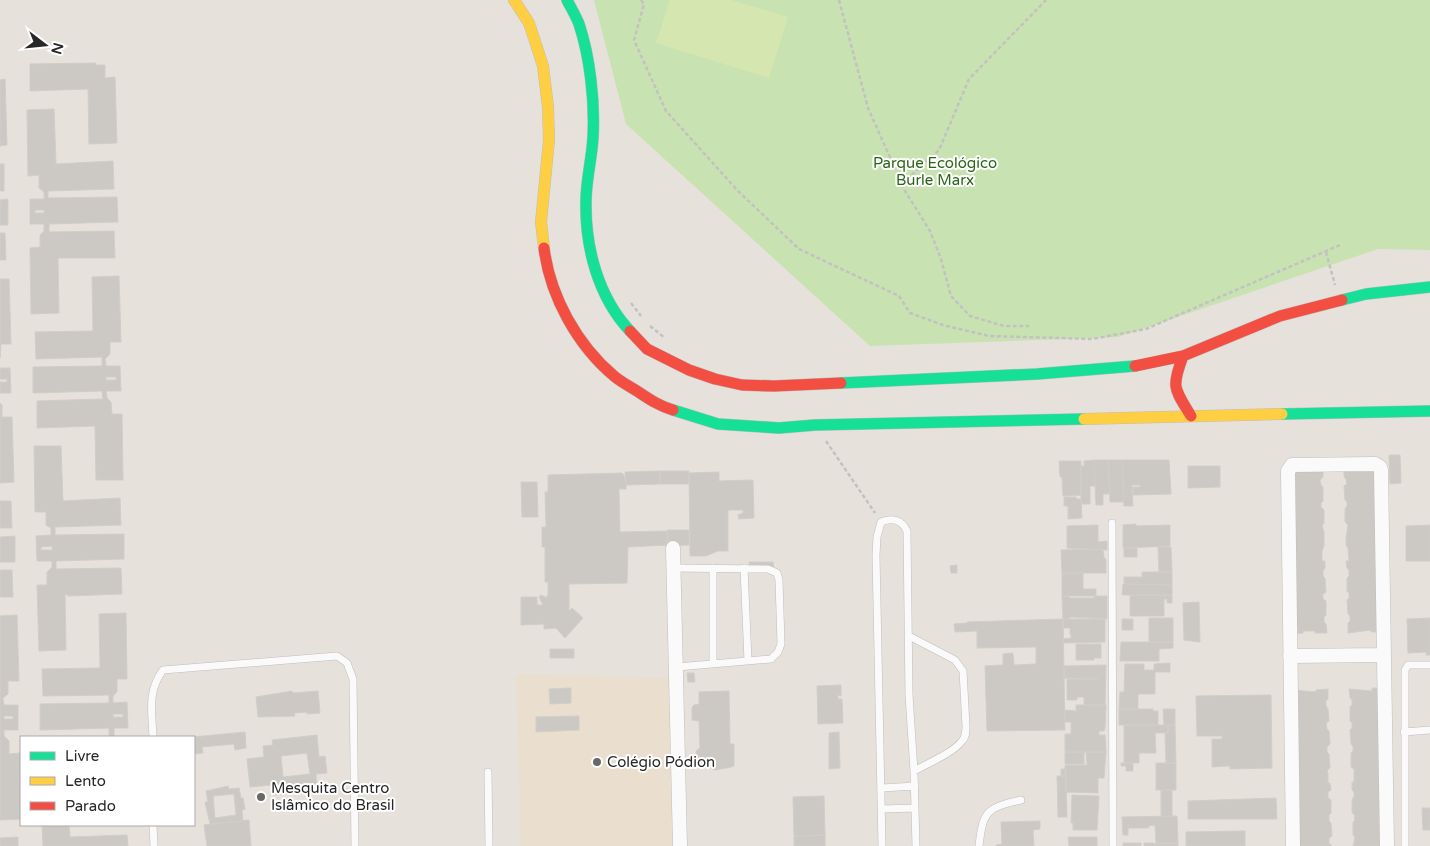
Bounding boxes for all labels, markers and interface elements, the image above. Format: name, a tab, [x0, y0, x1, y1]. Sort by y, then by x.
north arrow	[20, 20, 70, 70]
text: N	[47, 41, 67, 56]
park label: Parque Ecológico Burle Marx	[873, 154, 997, 189]
legend	[20, 736, 195, 826]
text: Livre	[65, 747, 99, 765]
place label: Colégio Pódion	[607, 753, 715, 771]
marker: Colégio Pódion	[591, 756, 603, 768]
text: Lento	[65, 772, 106, 790]
place label: Mesquita Centro Islâmico do Brasil	[271, 779, 395, 814]
marker: Mesquita Centro Islâmico do Brasil	[255, 791, 267, 803]
text: Parado	[65, 797, 116, 815]

